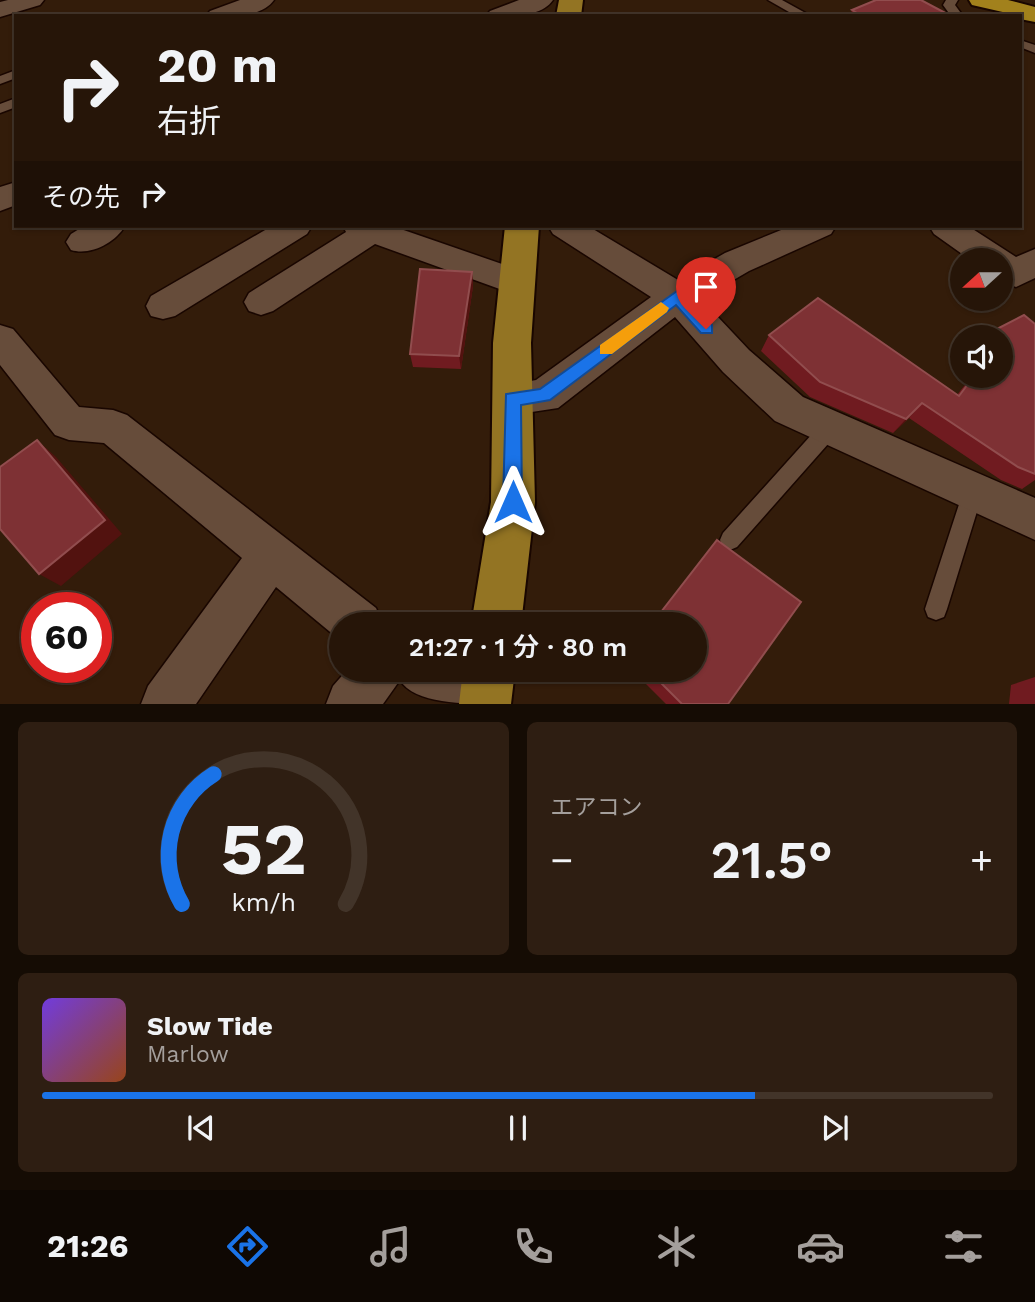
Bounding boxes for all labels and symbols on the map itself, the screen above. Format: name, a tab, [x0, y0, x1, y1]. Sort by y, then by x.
north arrow	[950, 248, 1013, 312]
pin	[676, 257, 736, 329]
position arrow	[476, 465, 550, 539]
speed limit sign: 60	[21, 592, 112, 683]

